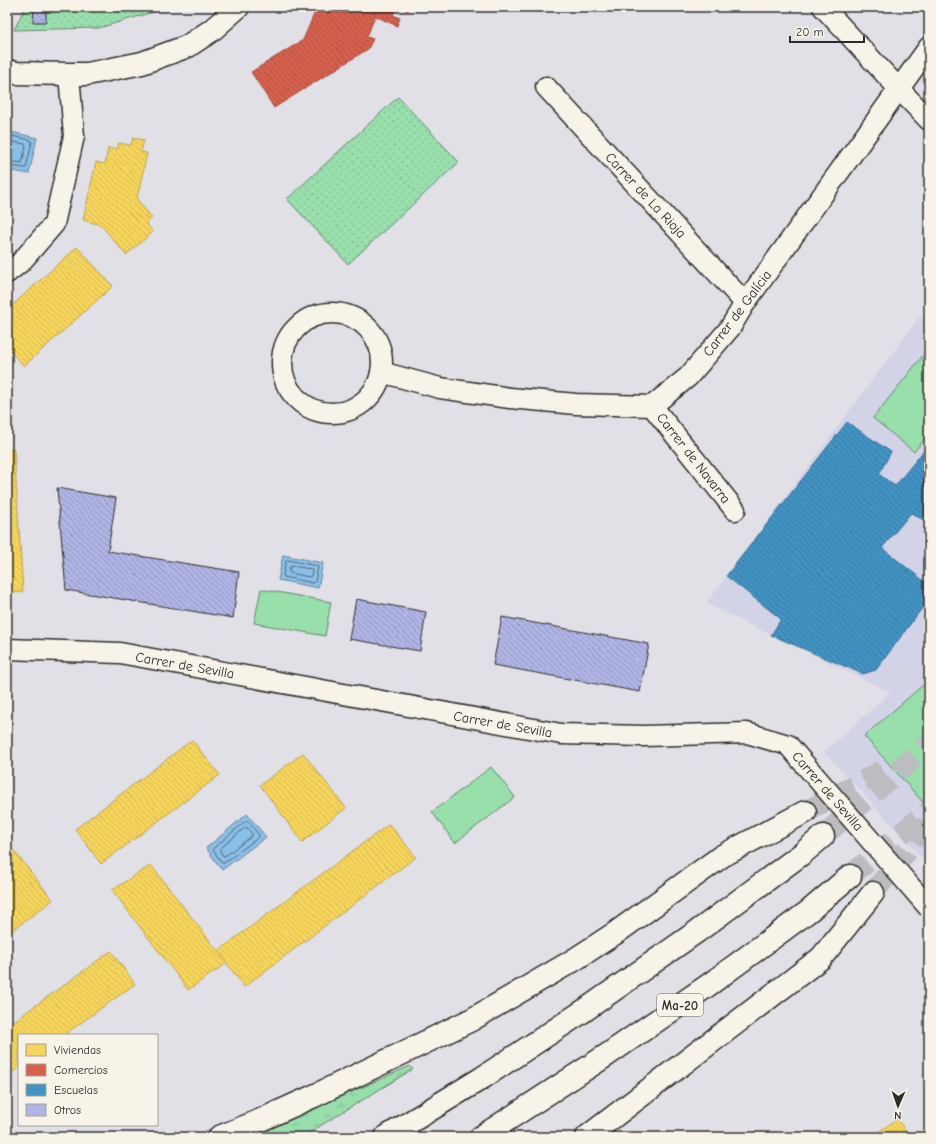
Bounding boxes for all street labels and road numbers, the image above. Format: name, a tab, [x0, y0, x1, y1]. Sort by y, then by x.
street label: Carrer de La Rioja	[602, 149, 690, 242]
street label: Carrer de Galícia	[699, 267, 775, 360]
street label: Carrer de Navarra	[653, 410, 734, 507]
street label: Carrer de Sevilla	[134, 648, 236, 683]
street label: Carrer de Sevilla	[452, 707, 554, 742]
street label: Carrer de Sevilla	[788, 748, 867, 835]
road number: Ma-20	[657, 994, 703, 1016]

